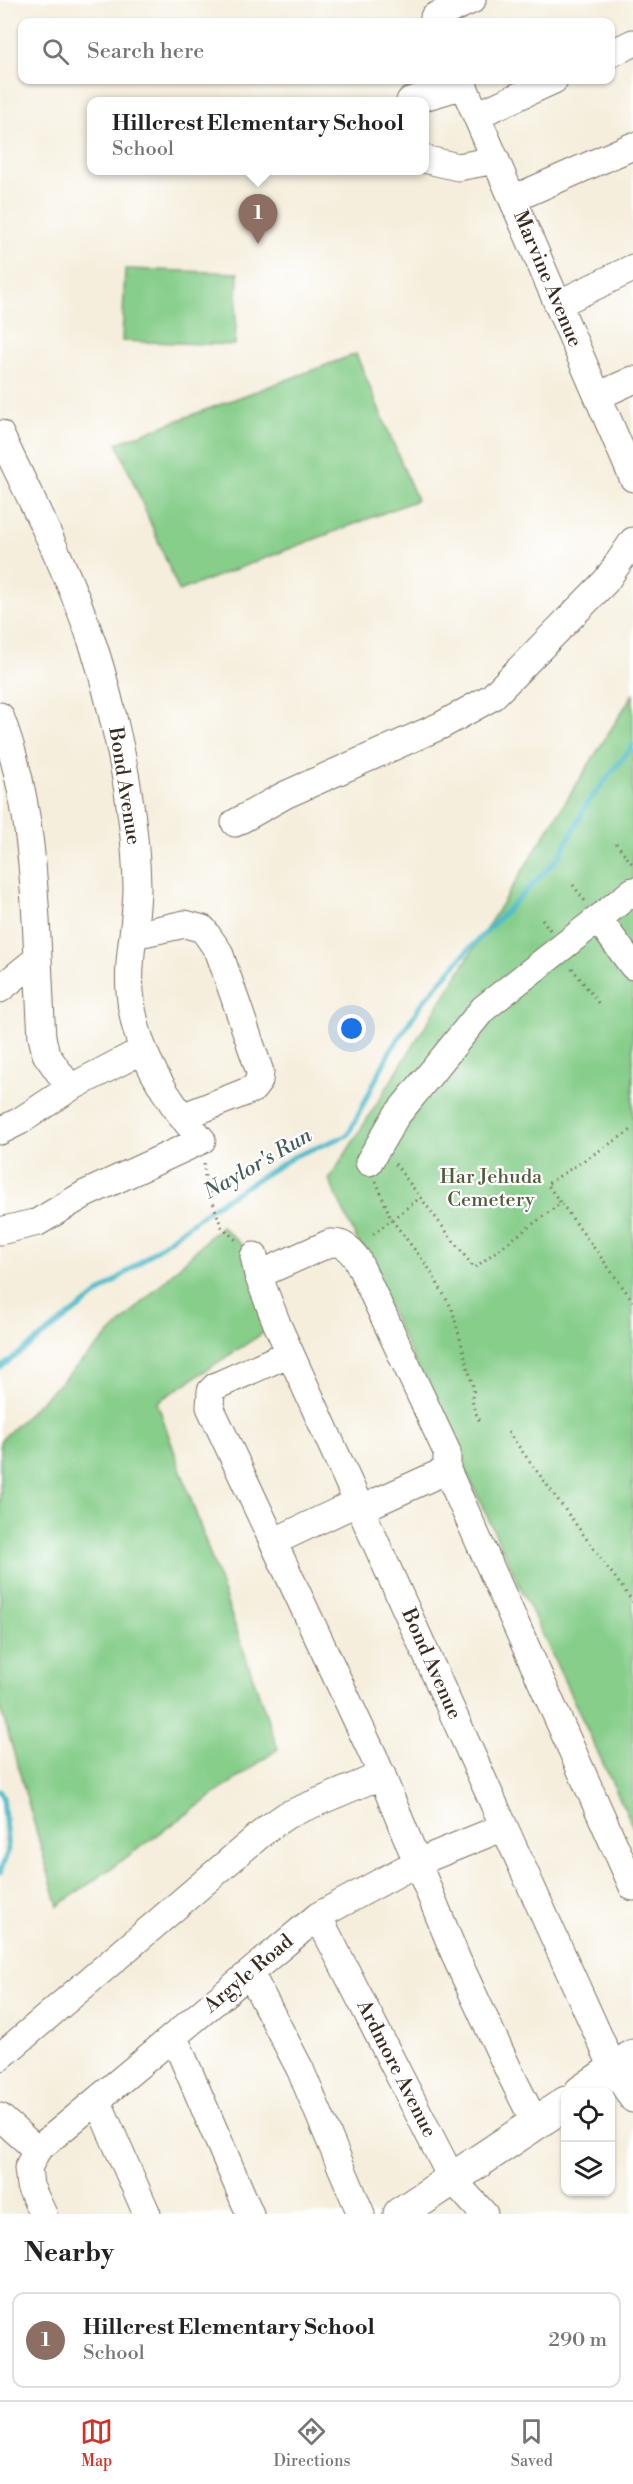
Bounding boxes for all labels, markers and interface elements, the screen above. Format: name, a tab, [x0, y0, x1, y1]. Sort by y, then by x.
search box	[18, 18, 615, 84]
icon: search	[39, 35, 72, 68]
text: Search here	[87, 38, 204, 65]
popup	[87, 97, 429, 175]
text: Hillcrest Elementary School	[112, 110, 404, 137]
text: School	[112, 137, 174, 162]
pin: 1	[238, 194, 278, 244]
street label: Marvine Avenue	[507, 207, 587, 351]
street label: Bond Avenue	[102, 724, 146, 847]
your location	[337, 1014, 366, 1043]
water label: Naylor's Run	[198, 1123, 317, 1206]
park label: Har Jehuda Cemetery	[440, 1165, 543, 1213]
street label: Bond Avenue	[395, 1604, 467, 1723]
street label: Argyle Road	[199, 1929, 299, 2019]
street label: Ardmore Avenue	[350, 1995, 441, 2142]
map controls	[561, 2088, 615, 2196]
button: locate	[561, 2088, 615, 2142]
button: layers	[561, 2142, 615, 2196]
text: Nearby	[24, 2237, 114, 2269]
text: Hillcrest Elementary School	[83, 2314, 375, 2341]
text: 1	[41, 2328, 50, 2353]
text: 290 m	[549, 2328, 607, 2353]
text: School	[83, 2341, 145, 2366]
tab: Map	[80, 2415, 113, 2471]
tab: Directions	[273, 2415, 351, 2471]
tab: Saved	[511, 2415, 553, 2471]

